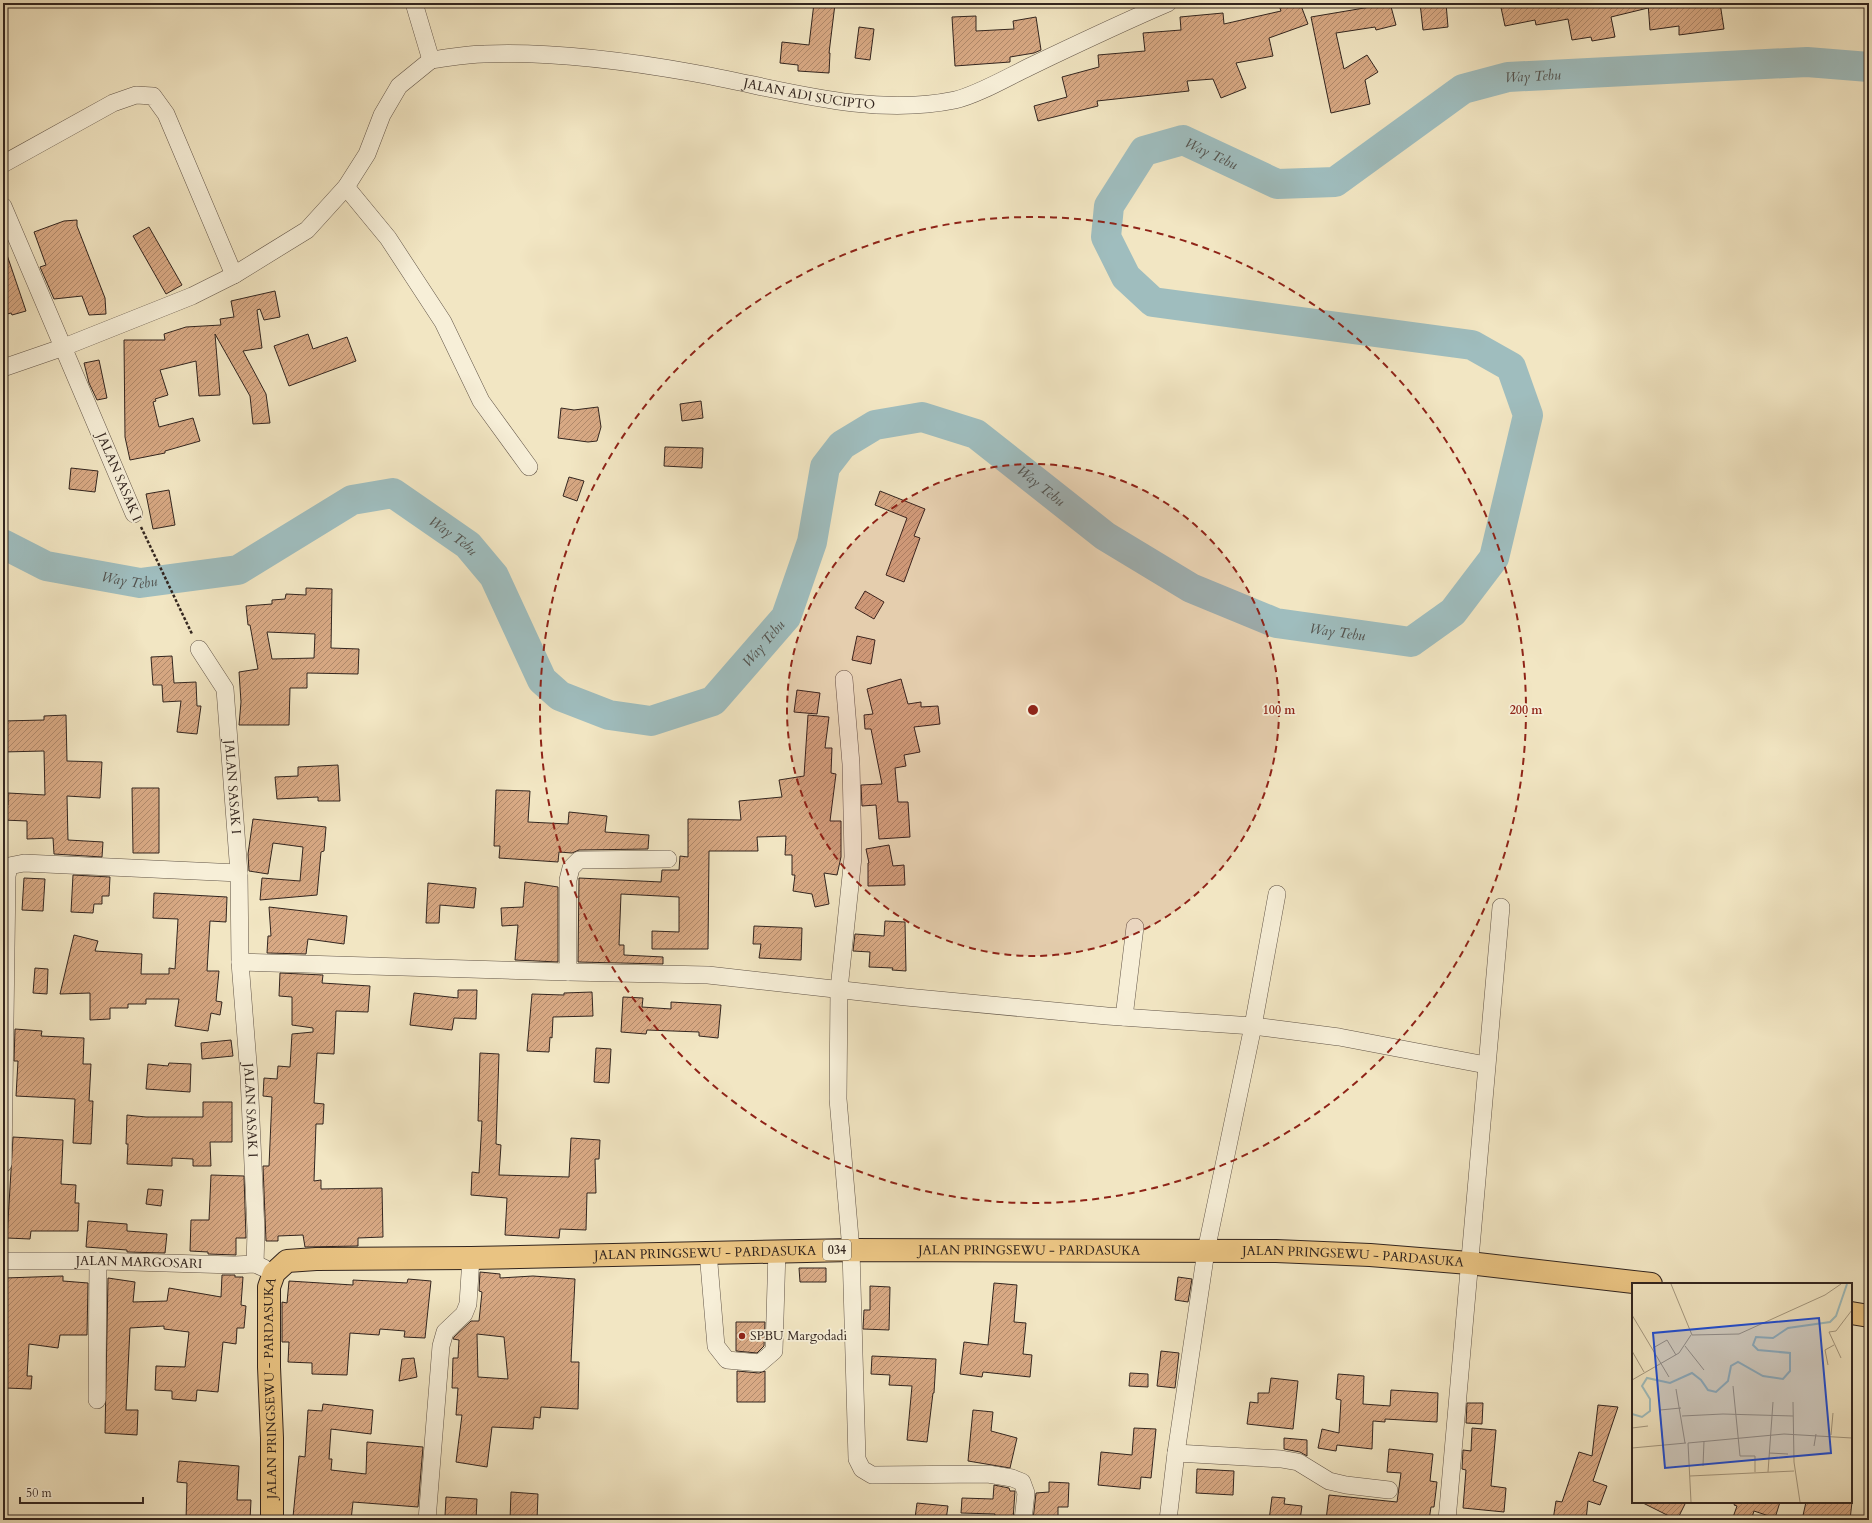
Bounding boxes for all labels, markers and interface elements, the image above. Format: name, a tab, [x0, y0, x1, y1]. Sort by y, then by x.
water label: Way Tebu	[1504, 65, 1561, 87]
street label: JALAN ADI SUCIPTO	[740, 74, 876, 114]
water label: Way Tebu	[1182, 133, 1241, 174]
street label: JALAN SASAK I	[91, 428, 146, 524]
water label: Way Tebu	[1013, 461, 1069, 510]
water label: Way Tebu	[425, 511, 482, 559]
water label: Way Tebu	[100, 567, 158, 593]
water label: Way Tebu	[738, 616, 789, 671]
water label: Way Tebu	[1308, 618, 1367, 645]
text: 100 m	[1263, 702, 1296, 718]
text: 200 m	[1510, 702, 1543, 718]
centre of rings	[1026, 703, 1040, 717]
street label: JALAN SASAK I	[220, 737, 245, 835]
street label: JALAN SASAK I	[239, 1060, 262, 1158]
road number: 034	[823, 1240, 851, 1260]
street label: JALAN PRINGSEWU - PARDASUKA	[916, 1241, 1141, 1260]
street label: JALAN PRINGSEWU - PARDASUKA	[592, 1242, 817, 1264]
street label: JALAN PRINGSEWU - PARDASUKA	[1240, 1242, 1465, 1272]
street label: JALAN MARGOSARI	[74, 1252, 203, 1273]
street label: JALAN PRINGSEWU - PARDASUKA	[260, 1274, 281, 1501]
inset map	[1632, 1283, 1852, 1503]
place label: SPBU Margodadi	[750, 1327, 848, 1345]
marker: SPBU Margodadi	[737, 1331, 747, 1341]
scale bar	[20, 1479, 143, 1505]
text: 50 m	[26, 1485, 53, 1501]

